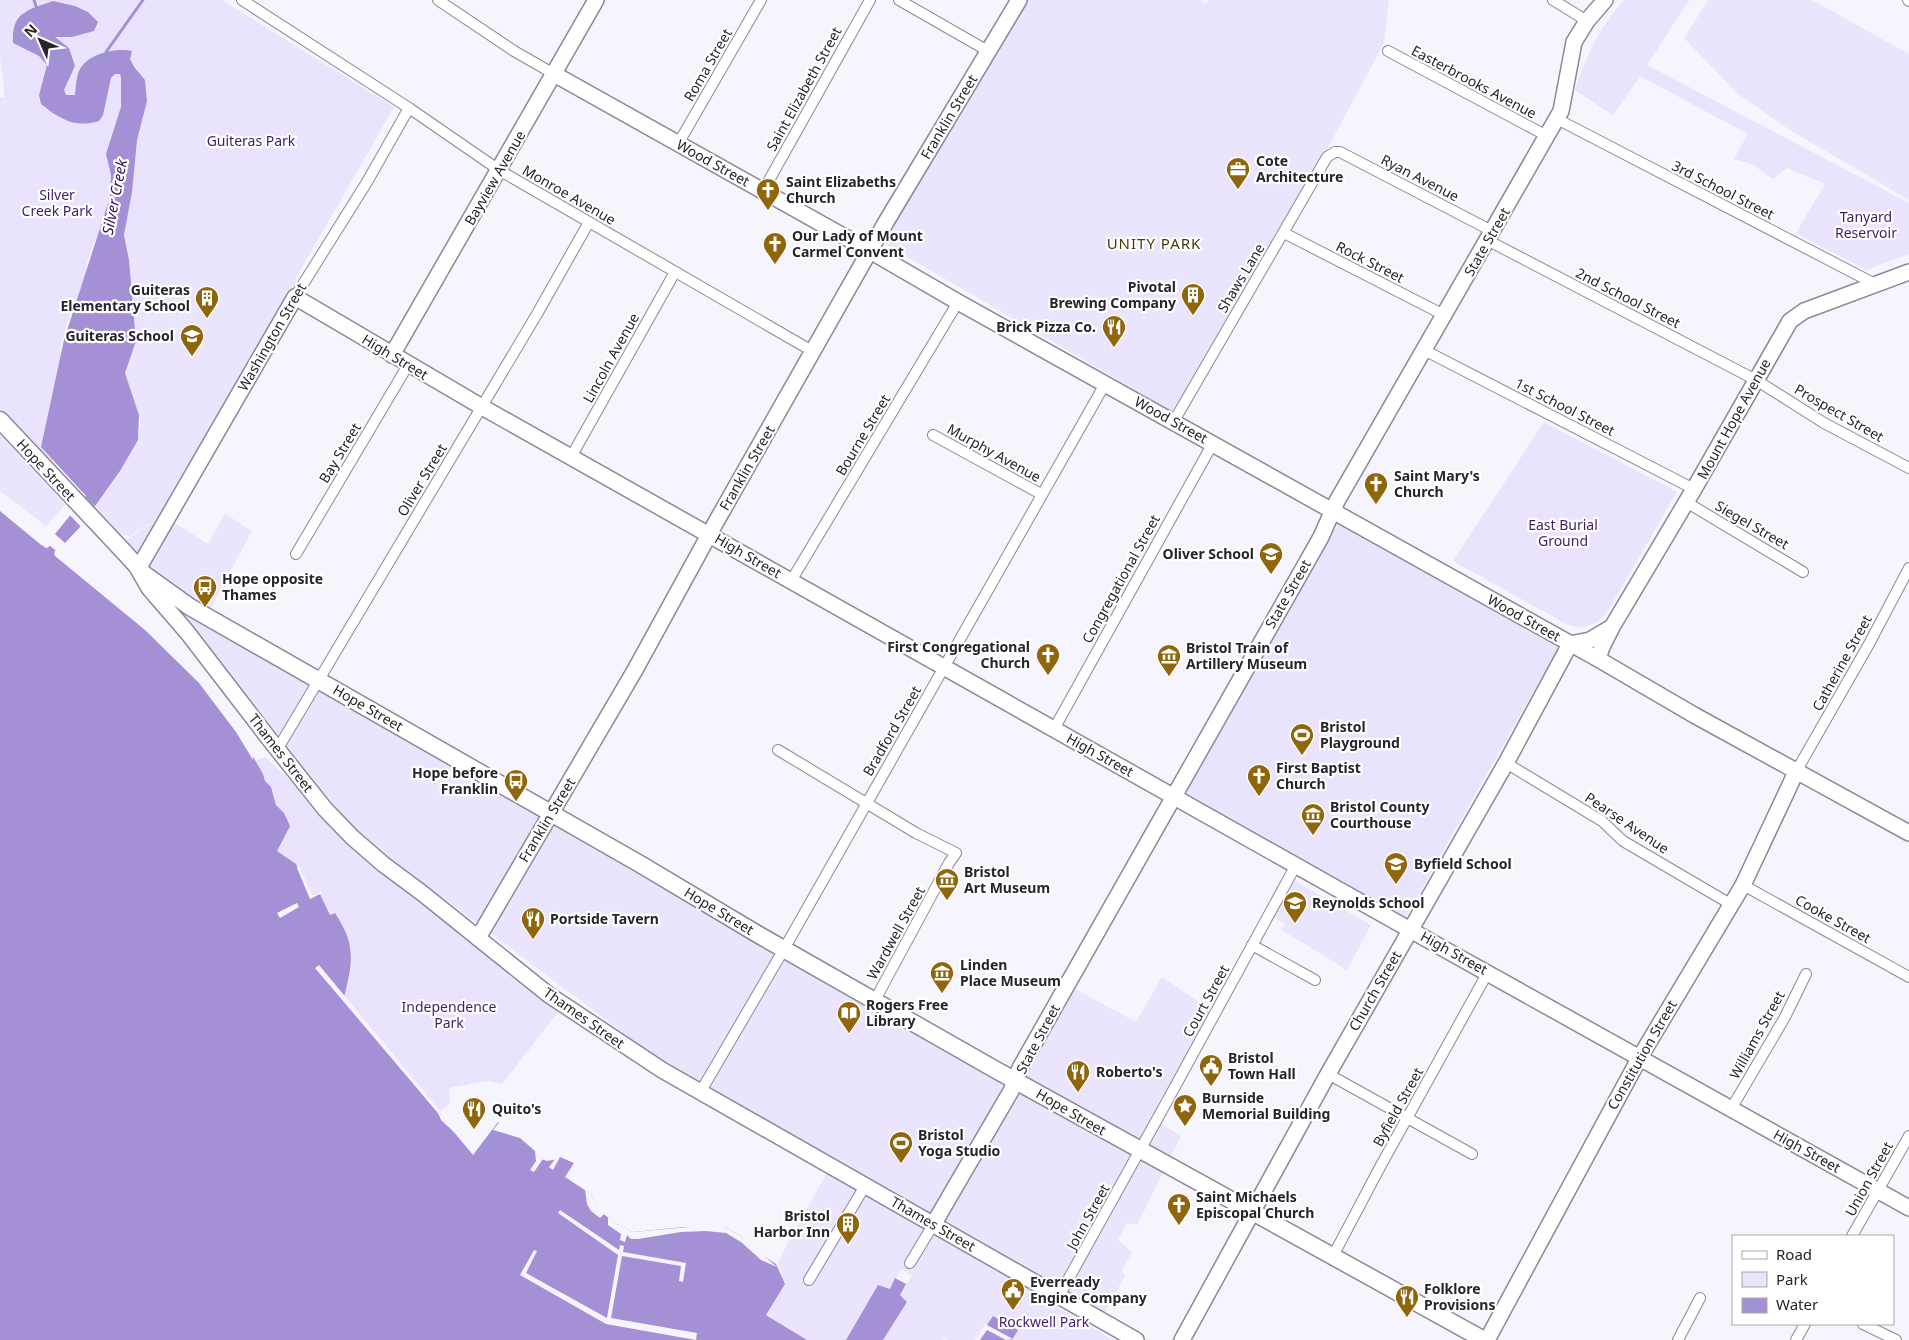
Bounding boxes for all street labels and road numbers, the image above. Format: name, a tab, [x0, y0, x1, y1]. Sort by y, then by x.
street label: Saint Elizabeth Street	[762, 23, 846, 154]
street label: Roma Street	[679, 25, 736, 105]
street label: Easterbrooks Avenue	[1408, 41, 1540, 123]
street label: Franklin Street	[916, 71, 981, 163]
street label: Bayview Avenue	[460, 127, 529, 229]
street label: Wood Street	[673, 135, 753, 191]
street label: Ryan Avenue	[1378, 150, 1463, 205]
street label: 3rd School Street	[1669, 156, 1777, 223]
street label: Monroe Avenue	[519, 160, 619, 229]
street label: State Street	[1459, 204, 1514, 280]
street label: Rock Street	[1333, 236, 1408, 287]
street label: Shaws Lane	[1213, 240, 1269, 316]
street label: 2nd School Street	[1573, 263, 1684, 332]
street label: Washington Street	[233, 279, 310, 394]
street label: Lincoln Avenue	[578, 309, 643, 406]
street label: High Street	[359, 329, 432, 384]
street label: Mount Hope Avenue	[1692, 355, 1775, 483]
street label: 1st School Street	[1512, 373, 1618, 440]
street label: Prospect Street	[1791, 379, 1887, 446]
street label: Bourne Street	[831, 391, 894, 479]
street label: Wood Street	[1131, 392, 1211, 448]
street label: Bay Street	[314, 419, 365, 486]
street label: Murphy Avenue	[944, 419, 1045, 486]
street label: Franklin Street	[714, 422, 779, 514]
street label: Hope Street	[13, 435, 80, 505]
street label: Oliver Street	[392, 440, 451, 520]
street label: Siegel Street	[1712, 496, 1793, 553]
street label: Congregational Street	[1077, 511, 1164, 647]
street label: High Street	[711, 529, 785, 582]
street label: State Street	[1260, 556, 1315, 632]
street label: Wood Street	[1484, 590, 1564, 646]
street label: Catherine Street	[1807, 611, 1876, 714]
street label: Hope Street	[330, 680, 407, 735]
street label: Bradford Street	[858, 682, 925, 779]
street label: Thames Street	[245, 710, 318, 796]
street label: High Street	[1063, 728, 1137, 781]
street label: Franklin Street	[514, 774, 579, 866]
street label: Pearse Avenue	[1582, 787, 1673, 858]
street label: Hope Street	[681, 882, 758, 939]
street label: Wardwell Street	[862, 883, 929, 983]
street label: Cooke Street	[1792, 890, 1875, 947]
street label: High Street	[1417, 926, 1491, 979]
street label: Church Street	[1344, 947, 1405, 1034]
street label: Court Street	[1178, 961, 1233, 1040]
street label: Thames Street	[540, 983, 629, 1053]
street label: Williams Street	[1725, 987, 1789, 1082]
street label: Constitution Street	[1602, 996, 1681, 1113]
street label: State Street	[1011, 1001, 1064, 1077]
street label: Byfield Street	[1368, 1064, 1427, 1150]
street label: Hope Street	[1033, 1084, 1110, 1139]
street label: High Street	[1770, 1124, 1844, 1177]
street label: Union Street	[1840, 1138, 1897, 1219]
street label: John Street	[1061, 1181, 1113, 1255]
street label: Thames Street	[887, 1192, 979, 1255]

